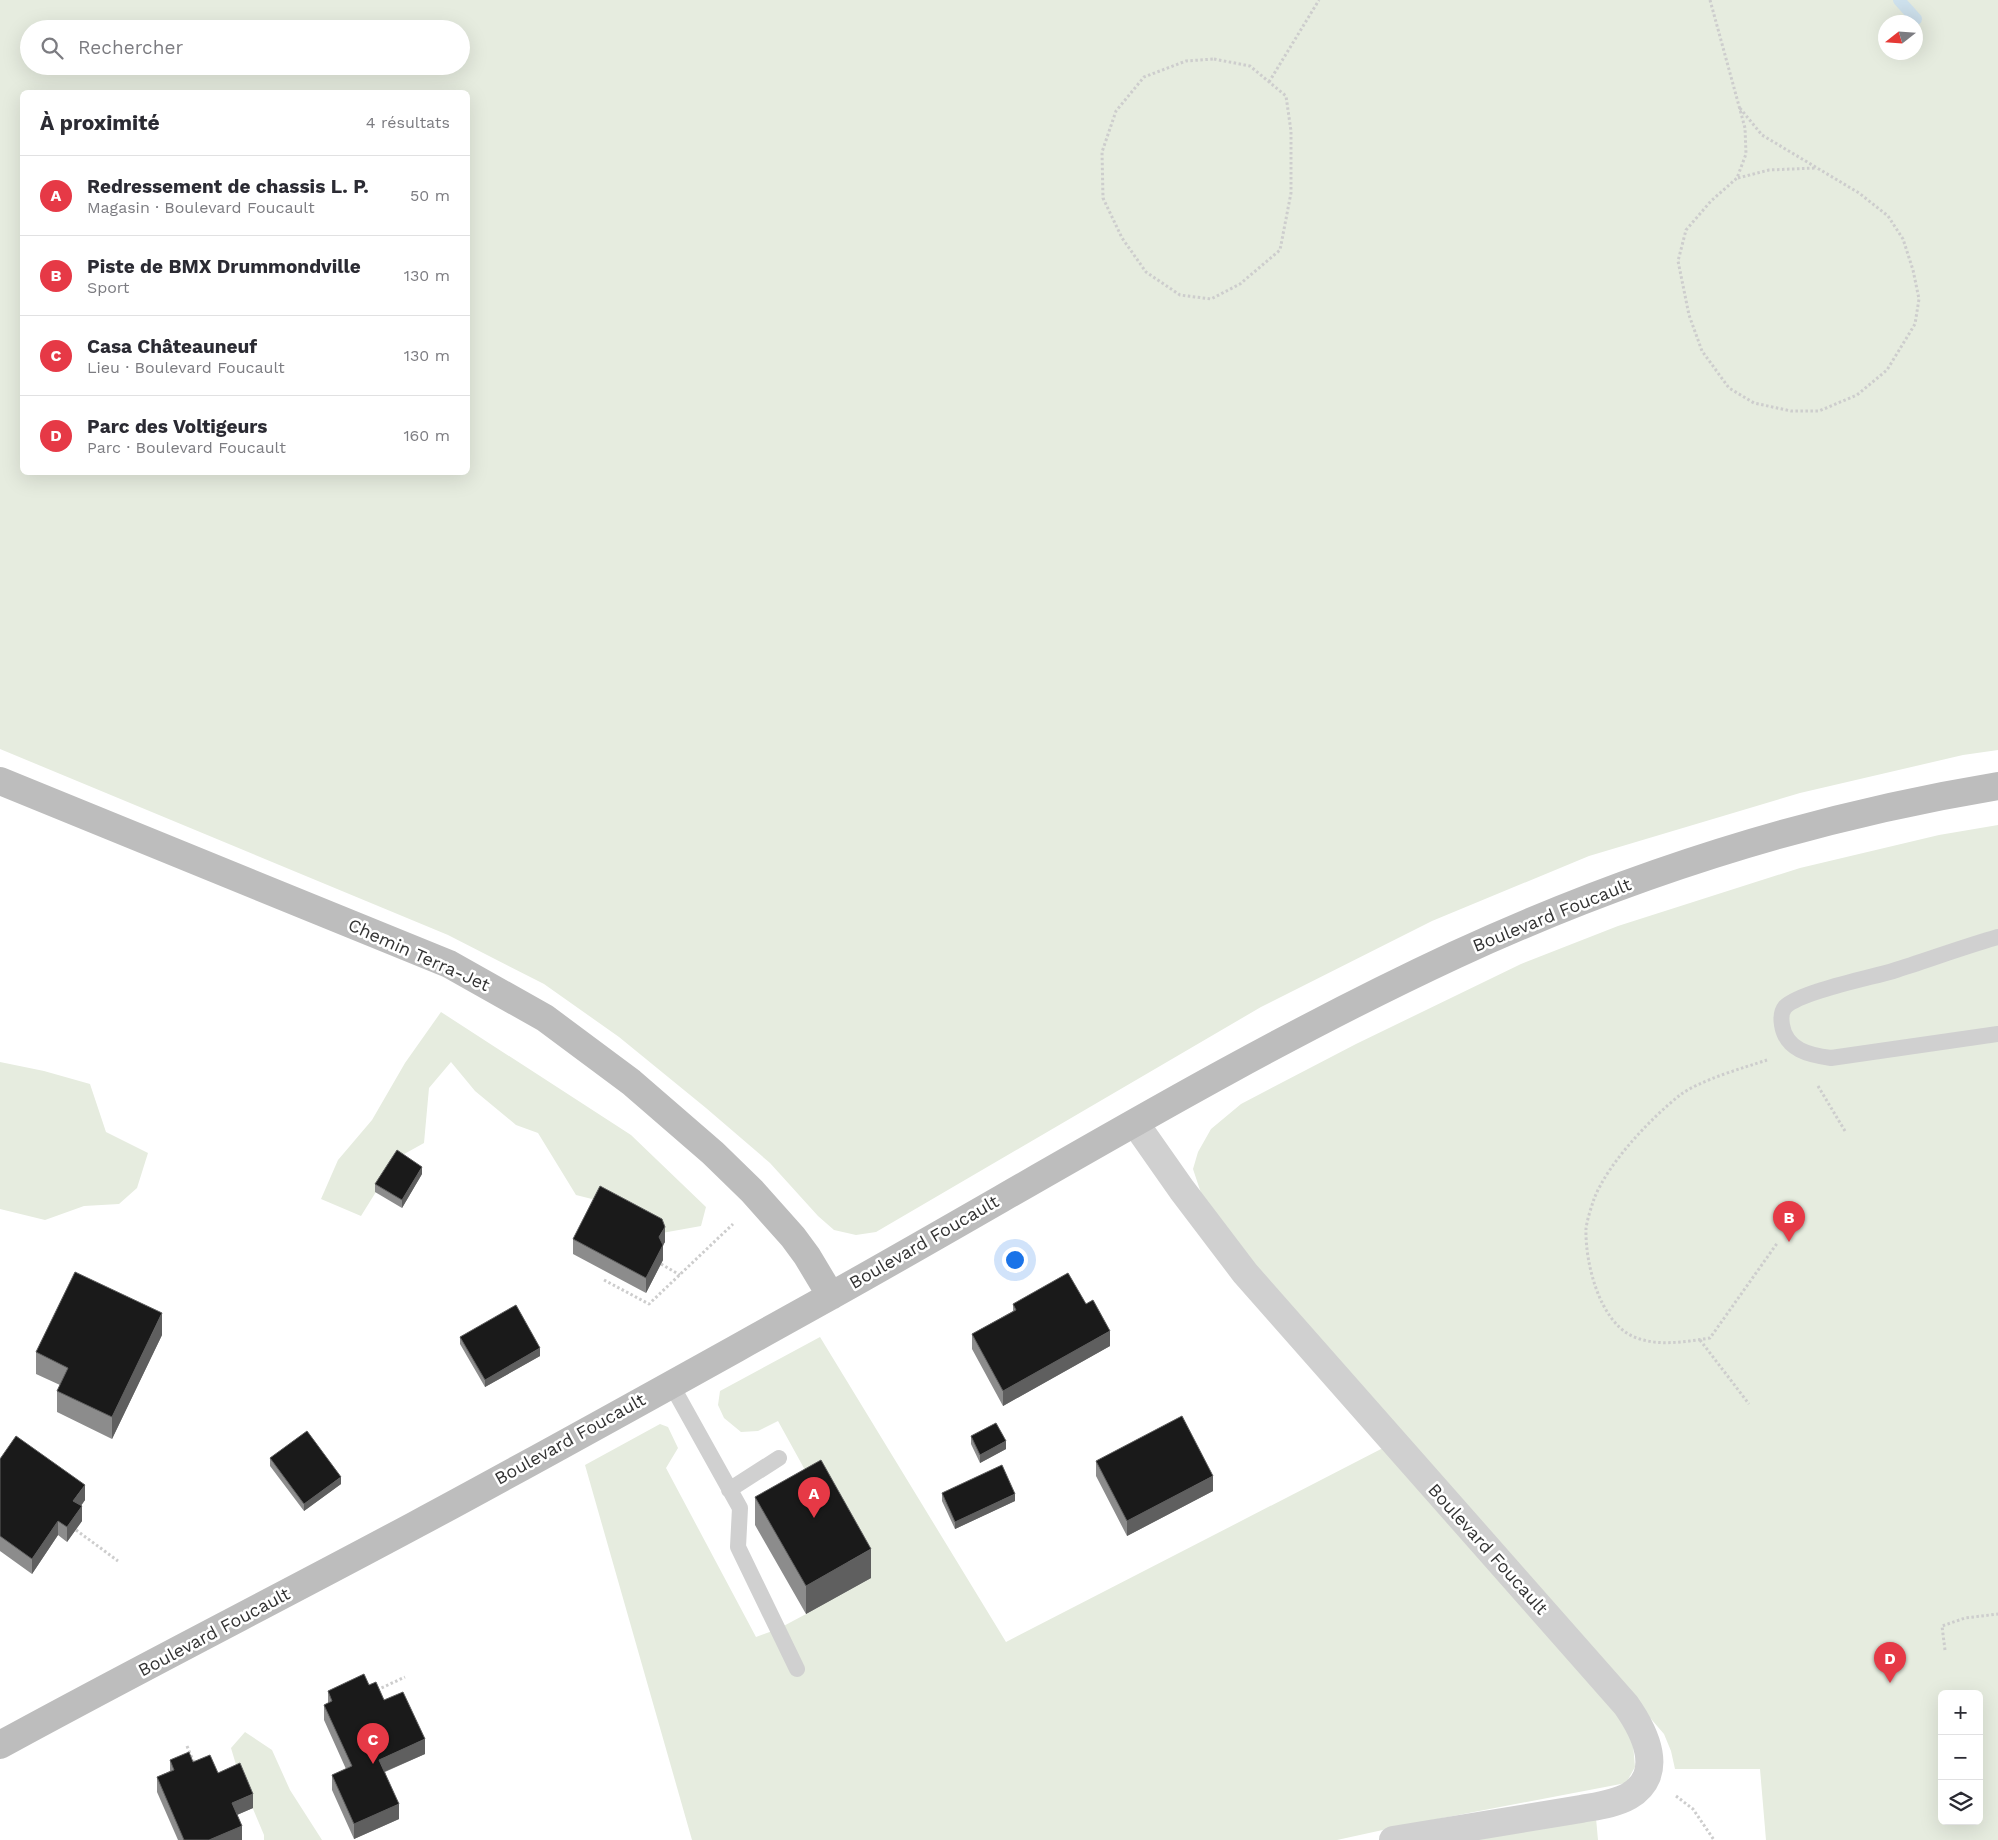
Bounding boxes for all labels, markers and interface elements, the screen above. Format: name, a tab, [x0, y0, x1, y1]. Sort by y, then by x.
north arrow	[1878, 15, 1923, 60]
search box	[20, 20, 470, 75]
icon: search	[38, 34, 66, 62]
text: Rechercher	[78, 36, 183, 59]
text: À proximité	[40, 110, 160, 135]
text: 4 résultats	[366, 113, 450, 132]
text: Redressement de chassis L. P.	[87, 175, 369, 198]
text: A	[51, 186, 61, 205]
text: 50 m	[410, 186, 450, 205]
text: Magasin · Boulevard Foucault	[87, 198, 315, 217]
text: Piste de BMX Drummondville	[87, 255, 361, 278]
text: B	[51, 266, 61, 285]
text: 130 m	[404, 266, 450, 285]
text: Sport	[87, 278, 130, 297]
text: Casa Châteauneuf	[87, 335, 257, 358]
text: C	[51, 346, 61, 365]
text: 130 m	[404, 346, 450, 365]
text: Lieu · Boulevard Foucault	[87, 358, 285, 377]
text: Parc des Voltigeurs	[87, 415, 267, 438]
text: D	[50, 426, 62, 445]
text: 160 m	[403, 426, 450, 445]
text: Parc · Boulevard Foucault	[87, 438, 286, 457]
street label: Boulevard Foucault	[1470, 873, 1635, 956]
street label: Chemin Terra-Jet	[345, 914, 494, 995]
street label: Boulevard Foucault	[845, 1190, 1003, 1293]
pin: B	[1773, 1201, 1805, 1242]
your location	[1002, 1247, 1028, 1273]
street label: Boulevard Foucault	[491, 1388, 649, 1489]
pin: A	[798, 1477, 830, 1518]
street label: Boulevard Foucault	[1424, 1479, 1553, 1619]
street label: Boulevard Foucault	[134, 1582, 294, 1681]
pin: D	[1874, 1642, 1906, 1683]
map controls	[1938, 1690, 1983, 1825]
button: +	[1938, 1690, 1983, 1735]
pin: C	[357, 1723, 389, 1764]
button: −	[1938, 1735, 1983, 1780]
button: layers	[1938, 1780, 1983, 1825]

